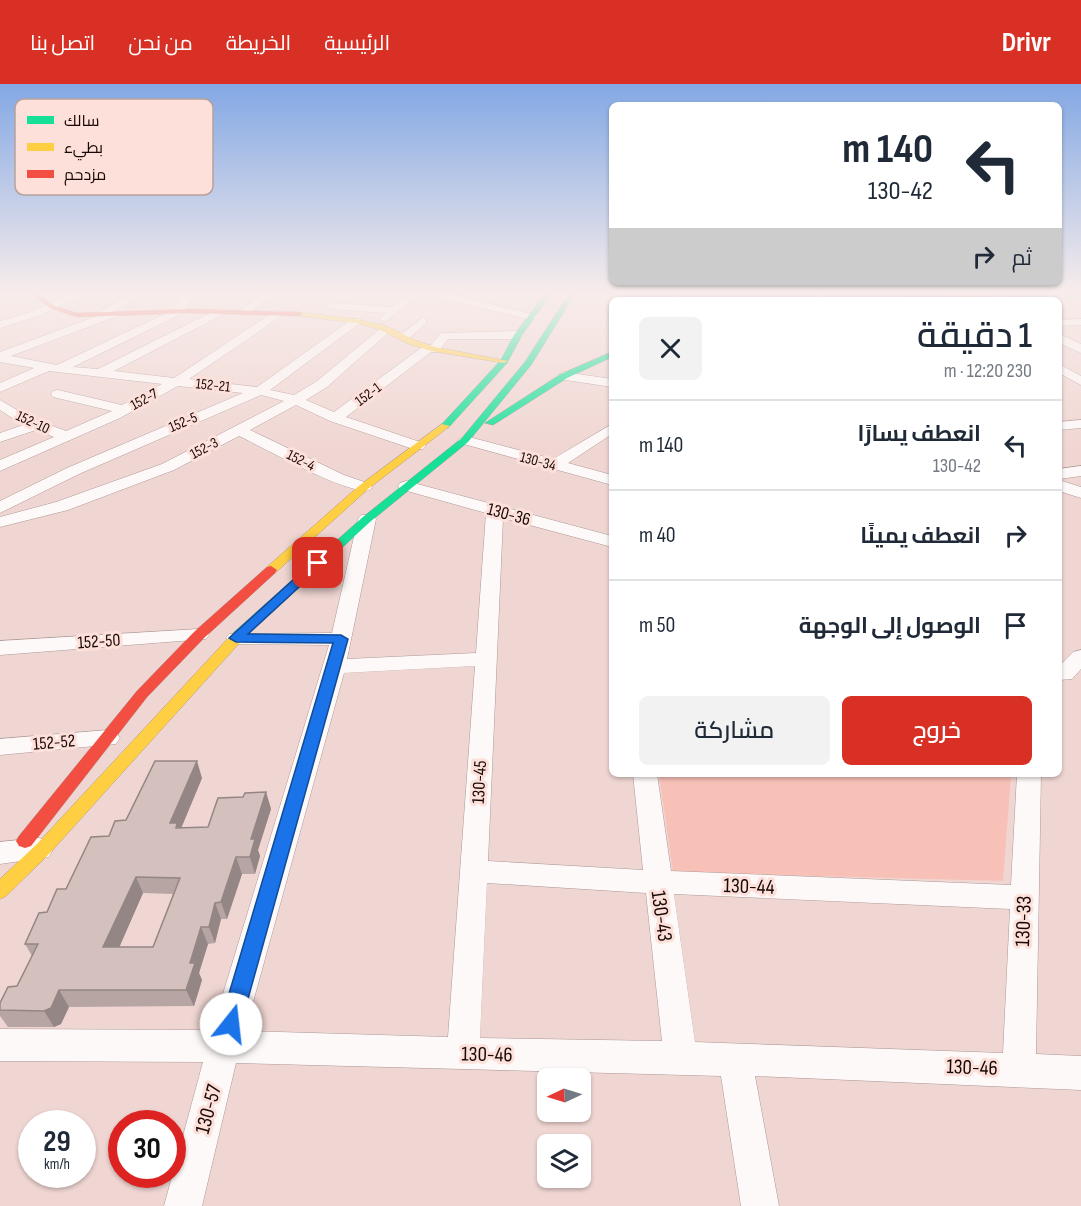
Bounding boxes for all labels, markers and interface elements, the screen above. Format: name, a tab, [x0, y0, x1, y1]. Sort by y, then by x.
text: Drivr	[1002, 26, 1051, 59]
text: اتصل بنا	[30, 31, 95, 56]
text: من نحن	[128, 31, 193, 56]
text: الخريطة	[226, 31, 291, 56]
text: الرئيسية	[324, 31, 390, 56]
legend	[15, 99, 213, 195]
text: سالك	[64, 112, 99, 131]
text: 140 m	[842, 124, 933, 175]
icon: left	[954, 126, 1032, 204]
text: بطيء	[64, 139, 103, 161]
text: مزدحم	[64, 166, 106, 186]
text: 130-42	[868, 175, 933, 207]
icon: right	[967, 240, 1000, 273]
text: ثم	[1012, 245, 1032, 272]
text: 1 دقيقة	[917, 315, 1032, 358]
button: close	[639, 317, 702, 380]
text: 230 m · 12:20	[944, 359, 1032, 383]
street label: 152-21	[195, 374, 232, 397]
street label: 152-1	[351, 378, 386, 410]
street label: 152-7	[127, 384, 161, 415]
street label: 152-10	[13, 406, 53, 438]
street label: 152-5	[166, 408, 200, 437]
text: انعطف يسارًا	[858, 421, 981, 448]
icon: left	[999, 429, 1032, 462]
text: 140 m	[639, 432, 683, 459]
street label: 152-3	[187, 433, 222, 464]
street label: 152-4	[283, 445, 318, 475]
street label: 130-34	[518, 448, 558, 475]
text: 130-42	[933, 454, 981, 478]
street label: 130-36	[485, 499, 533, 530]
icon: right	[999, 519, 1032, 552]
text: 40 m	[639, 522, 676, 549]
text: انعطف يمينًا	[860, 523, 981, 550]
pin	[292, 537, 343, 588]
icon: arrive	[301, 546, 334, 579]
icon: arrive	[999, 609, 1032, 642]
text: 50 m	[639, 612, 675, 639]
text: الوصول إلى الوجهة	[799, 613, 981, 640]
street label: 152-50	[77, 630, 121, 653]
button: مشاركة	[639, 696, 830, 765]
button: خروج	[842, 696, 1032, 765]
street label: 152-52	[32, 730, 76, 755]
street label: 130-45	[468, 760, 491, 804]
street label: 130-44	[723, 873, 775, 900]
street label: 130-43	[646, 889, 677, 943]
street label: 130-33	[1010, 895, 1037, 947]
position arrow	[199, 992, 263, 1056]
street label: 130-46	[461, 1042, 513, 1067]
street label: 130-46	[946, 1054, 998, 1081]
north arrow	[537, 1068, 591, 1122]
map controls	[537, 1068, 591, 1188]
street label: 130-57	[190, 1081, 227, 1137]
speed limit sign: 30	[108, 1110, 186, 1188]
text: 29	[43, 1124, 71, 1160]
button: layers	[537, 1134, 591, 1188]
text: km/h	[44, 1155, 70, 1174]

